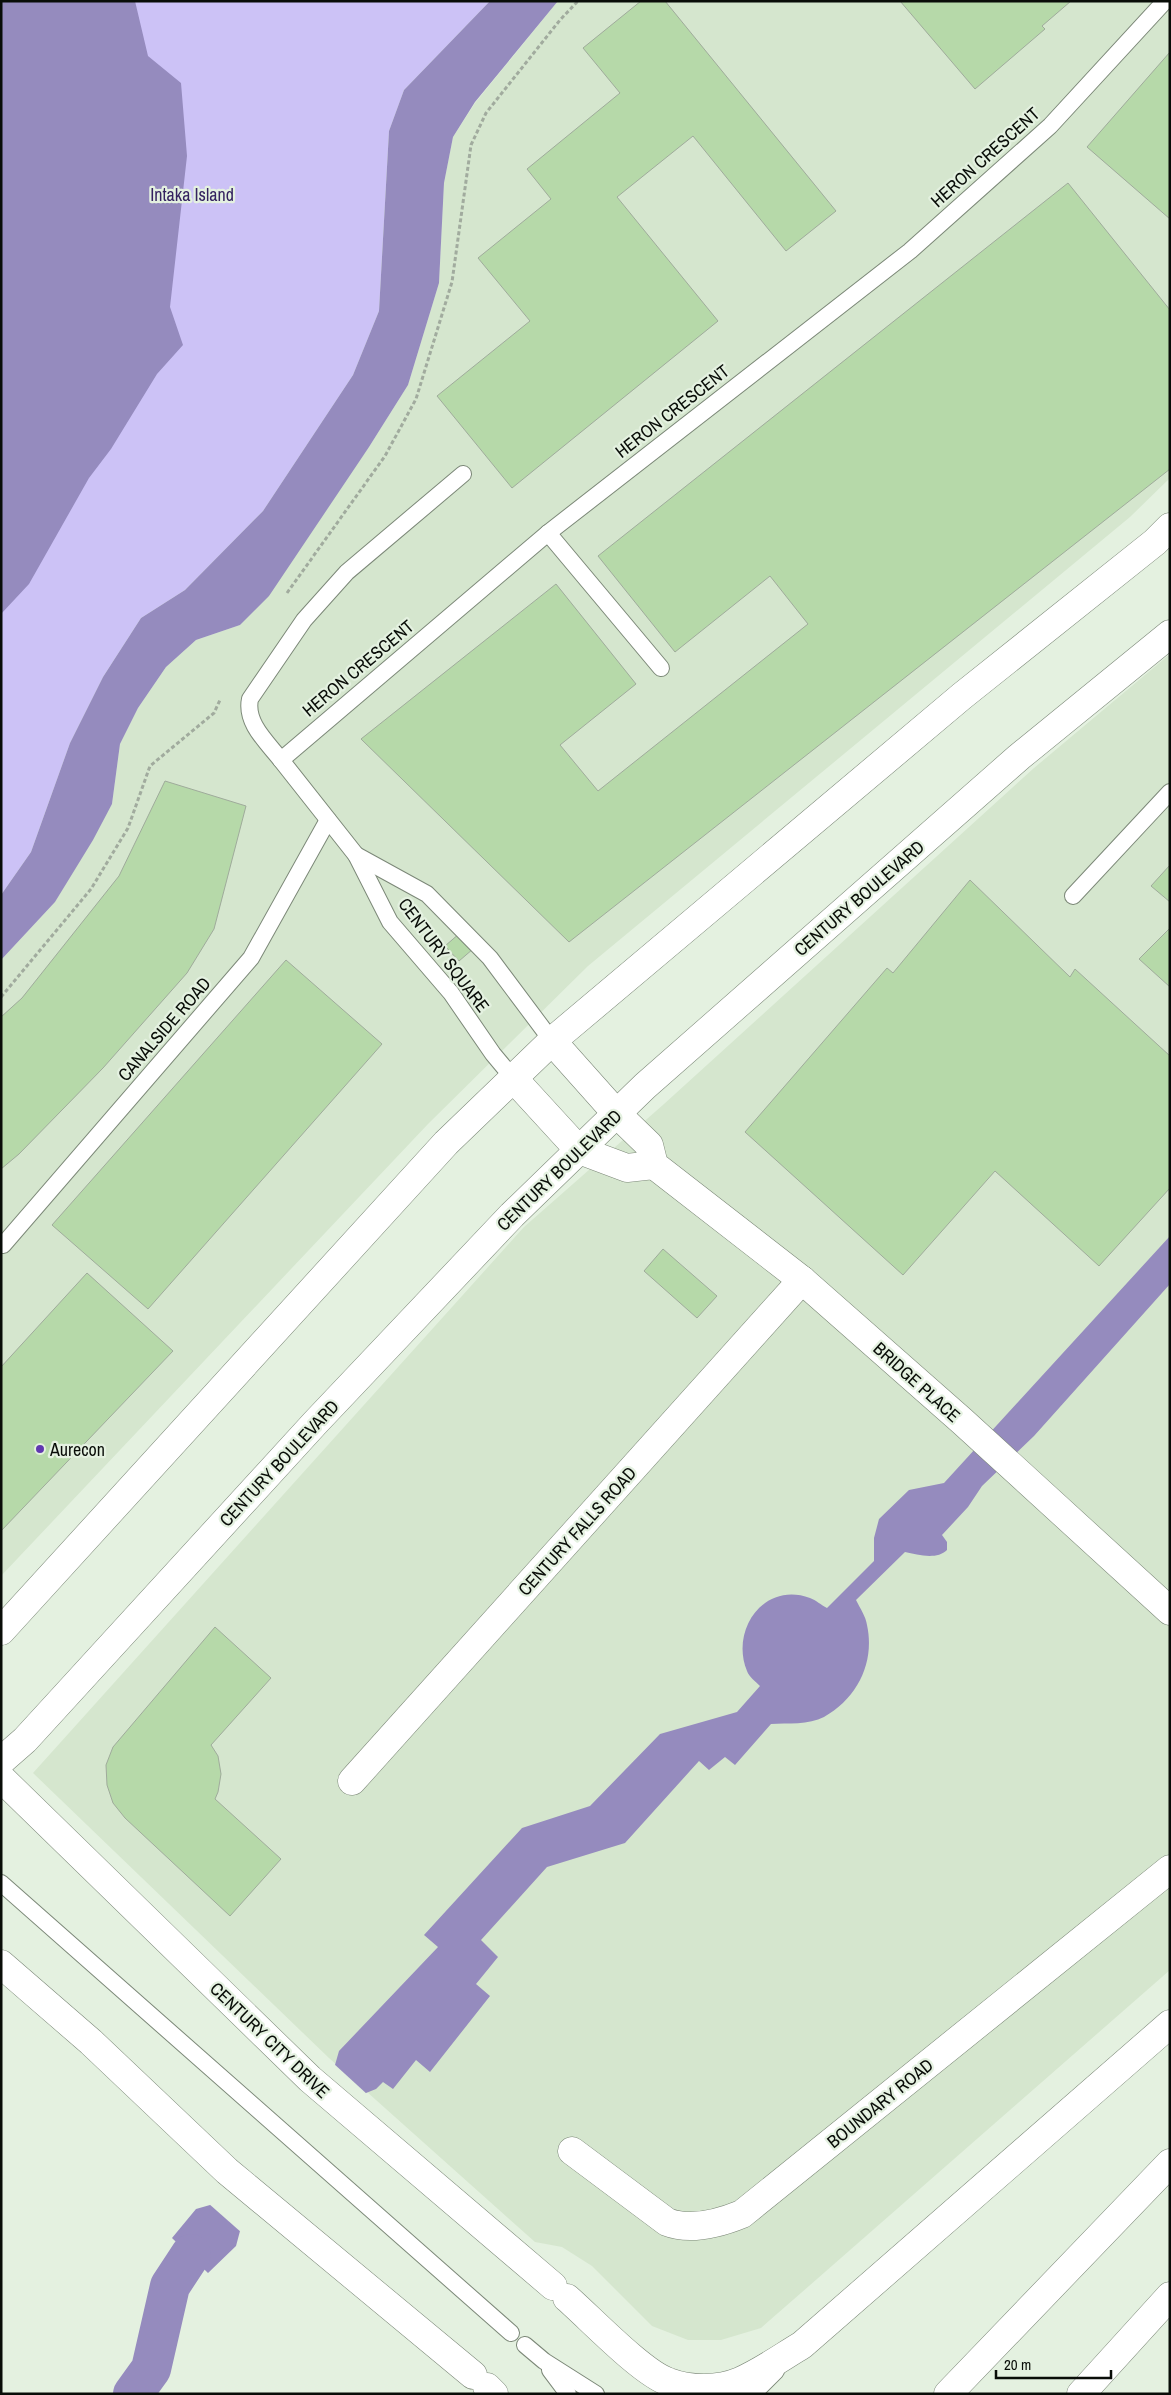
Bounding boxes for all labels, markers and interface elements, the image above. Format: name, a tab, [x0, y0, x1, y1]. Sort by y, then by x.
street label: HERON CRESCENT	[925, 101, 1045, 213]
park label: Intaka Island	[150, 182, 234, 207]
street label: HERON CRESCENT	[610, 358, 734, 464]
street label: HERON CRESCENT	[297, 614, 419, 722]
street label: CENTURY BOULEVARD	[789, 834, 929, 962]
street label: CENTURY SQUARE	[393, 893, 495, 1017]
street label: CANALSIDE ROAD	[112, 972, 216, 1086]
street label: CENTURY BOULEVARD	[491, 1104, 627, 1236]
street label: BRIDGE PLACE	[868, 1336, 966, 1428]
street label: CENTURY BOULEVARD	[214, 1394, 344, 1532]
place label: Aurecon	[49, 1437, 105, 1462]
marker: Aurecon	[34, 1443, 46, 1455]
street label: CENTURY FALLS ROAD	[512, 1461, 642, 1601]
street label: CENTURY CITY DRIVE	[205, 1976, 335, 2104]
street label: BOUNDARY ROAD	[822, 2052, 938, 2154]
scale bar	[996, 2348, 1111, 2380]
text: 20 m	[1004, 2354, 1031, 2375]

